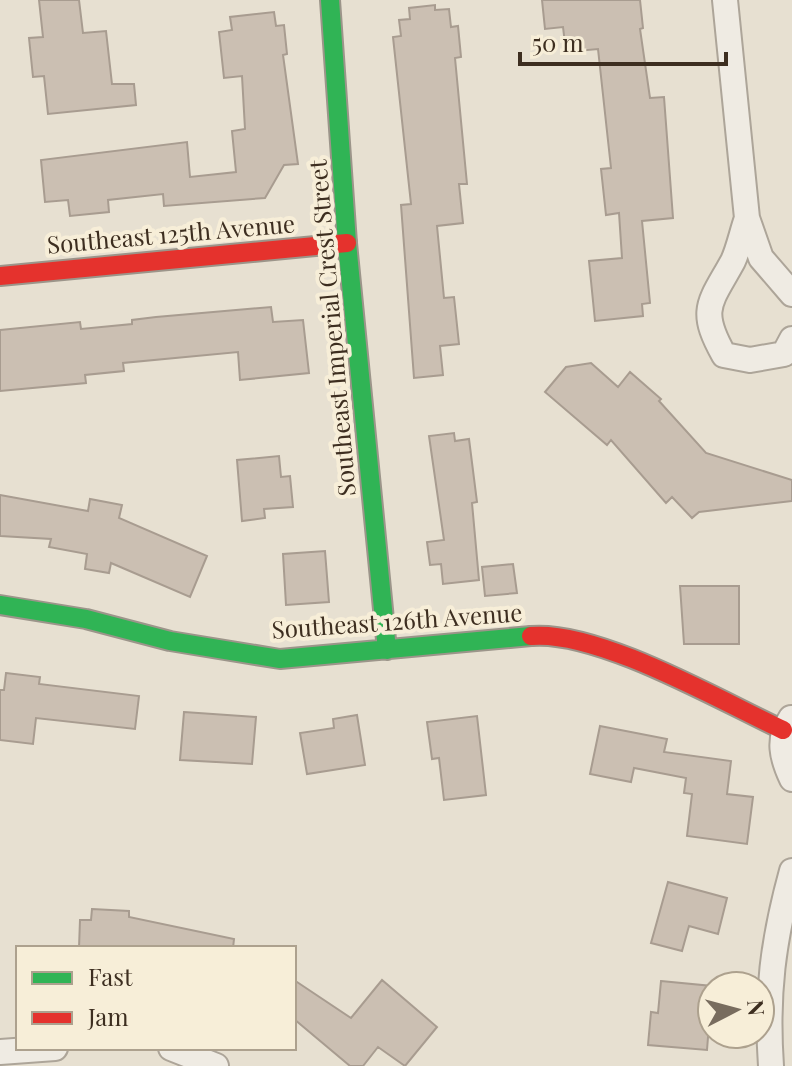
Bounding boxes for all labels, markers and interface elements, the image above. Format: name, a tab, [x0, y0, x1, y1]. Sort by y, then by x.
scale bar	[520, 16, 726, 66]
text: 50 m	[532, 26, 584, 58]
street label: Southeast Imperial Crest Street	[300, 158, 362, 498]
street label: Southeast 125th Avenue	[45, 206, 296, 260]
street label: Southeast 126th Avenue	[270, 595, 523, 645]
legend	[16, 946, 296, 1050]
text: Fast	[88, 960, 133, 992]
north arrow	[696, 970, 776, 1050]
text: N	[741, 998, 773, 1017]
text: Jam	[87, 1000, 129, 1032]

